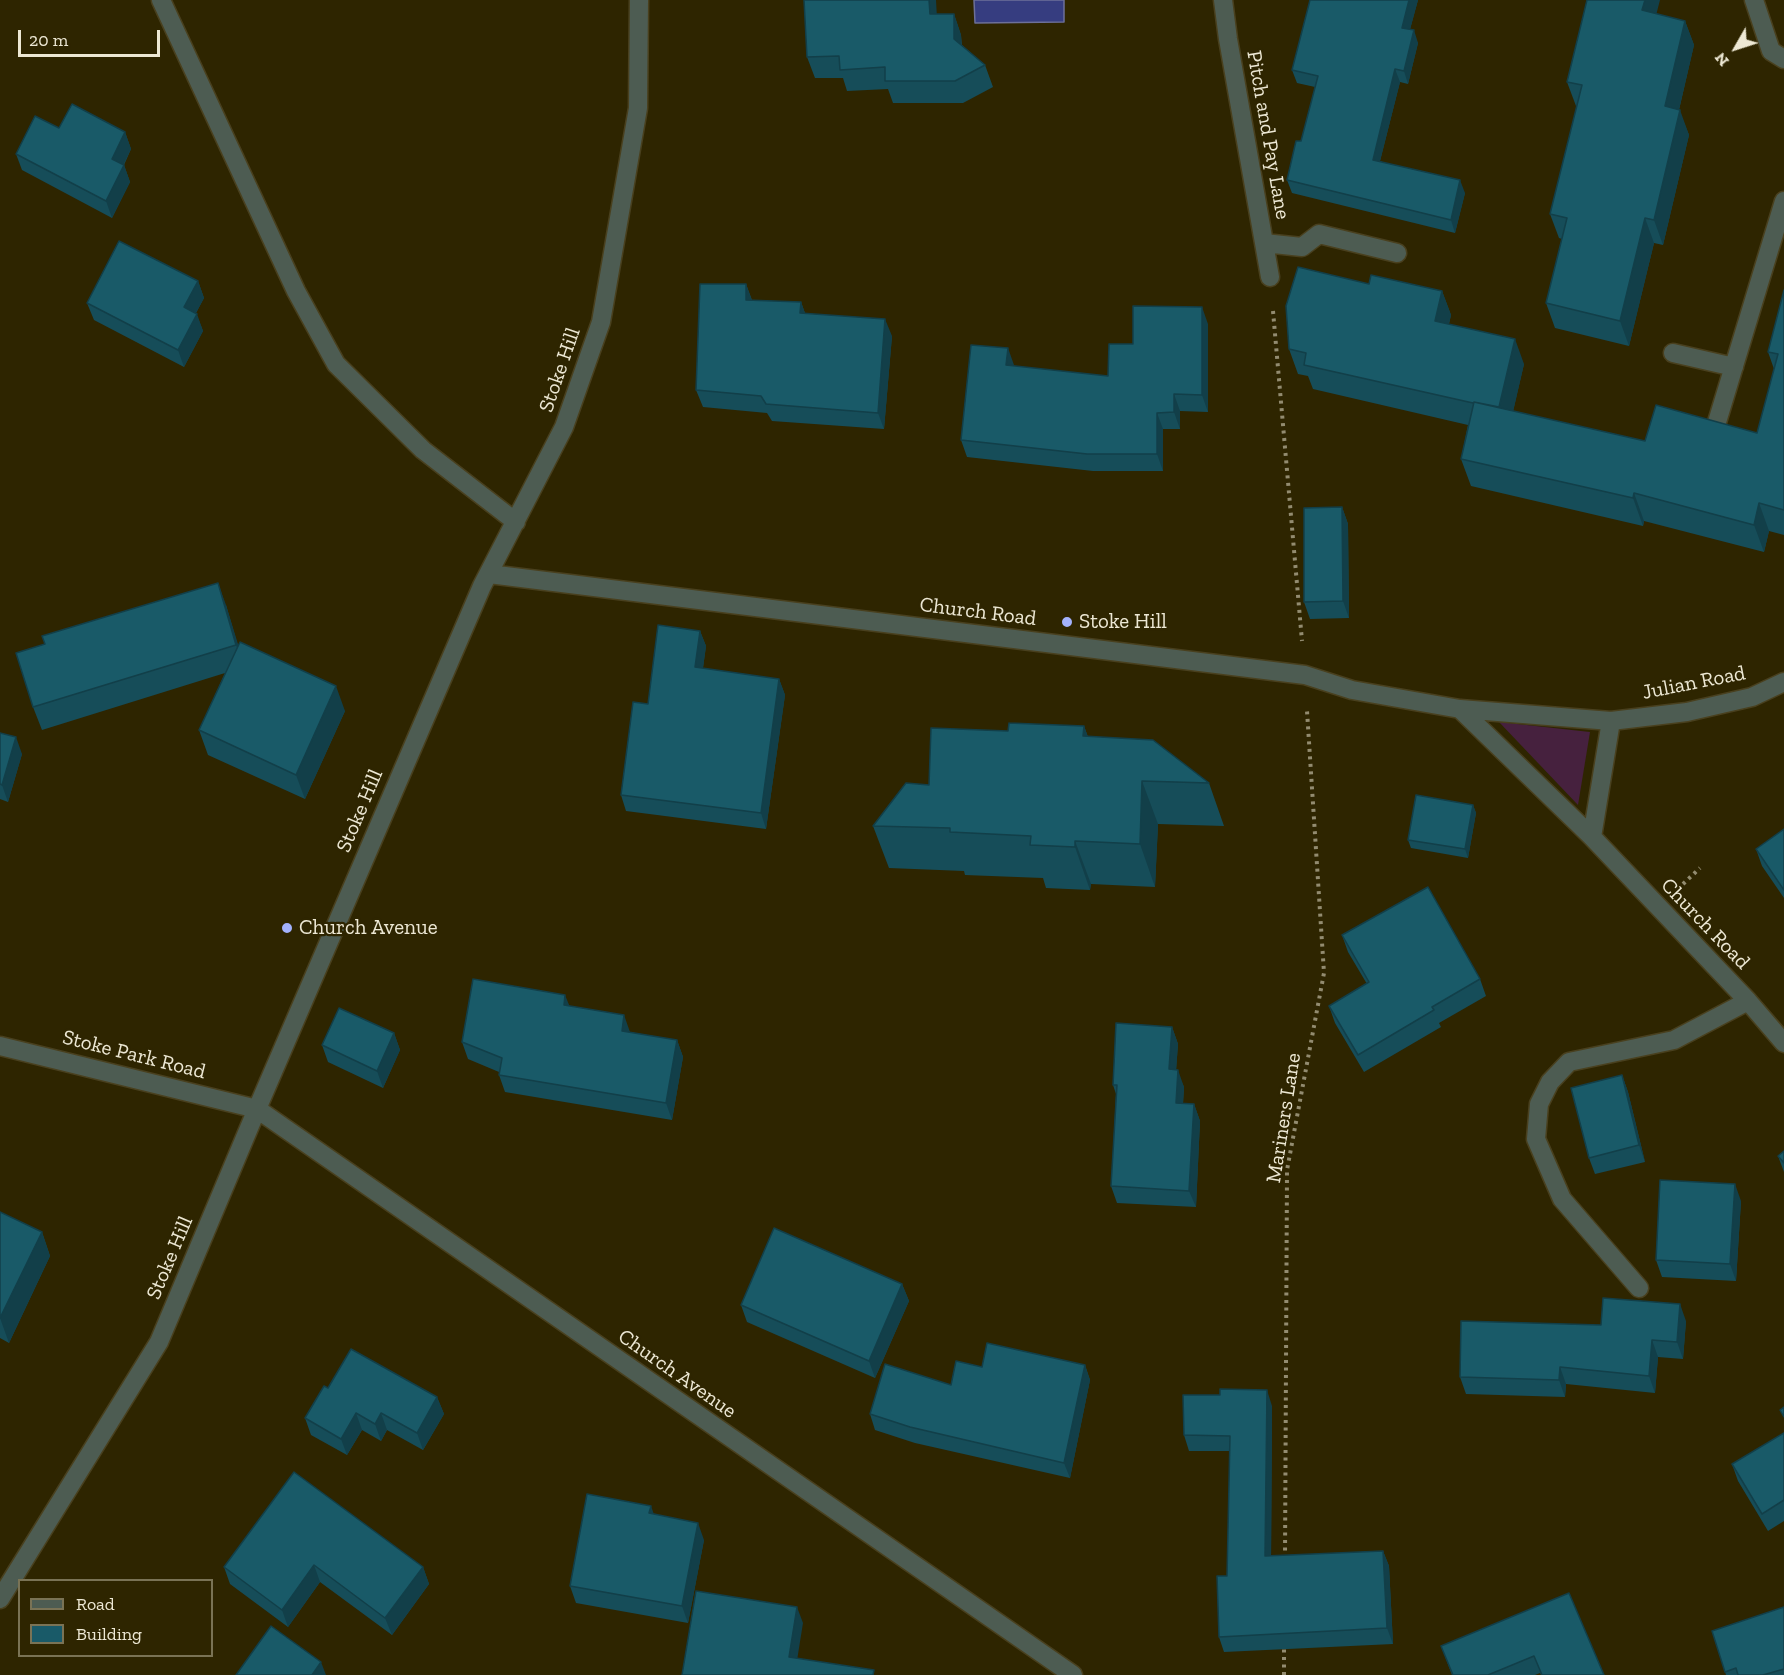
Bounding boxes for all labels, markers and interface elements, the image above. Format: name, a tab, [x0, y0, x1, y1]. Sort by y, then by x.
scale bar	[21, 18, 164, 56]
north arrow	[1706, 18, 1766, 78]
text: 20 m	[29, 29, 68, 51]
street label: Pitch and Pay Lane	[1241, 49, 1295, 221]
text: N	[1710, 49, 1733, 70]
street label: Stoke Hill	[534, 324, 586, 416]
street label: Church Road	[918, 592, 1038, 632]
place label: Stoke Hill	[1079, 609, 1167, 635]
marker: Stoke Hill	[1060, 615, 1074, 629]
street label: Julian Road	[1640, 661, 1748, 705]
street label: Stoke Hill	[331, 766, 389, 856]
street label: Church Road	[1655, 873, 1755, 975]
place label: Church Avenue	[299, 915, 438, 941]
marker: Church Avenue	[280, 921, 294, 935]
street label: Stoke Park Road	[60, 1025, 208, 1085]
street label: Mariners Lane	[1261, 1051, 1307, 1185]
street label: Stoke Hill	[141, 1213, 199, 1303]
street label: Church Avenue	[613, 1324, 741, 1424]
legend	[18, 1579, 213, 1657]
text: Road	[76, 1593, 115, 1615]
text: Building	[76, 1623, 142, 1645]

